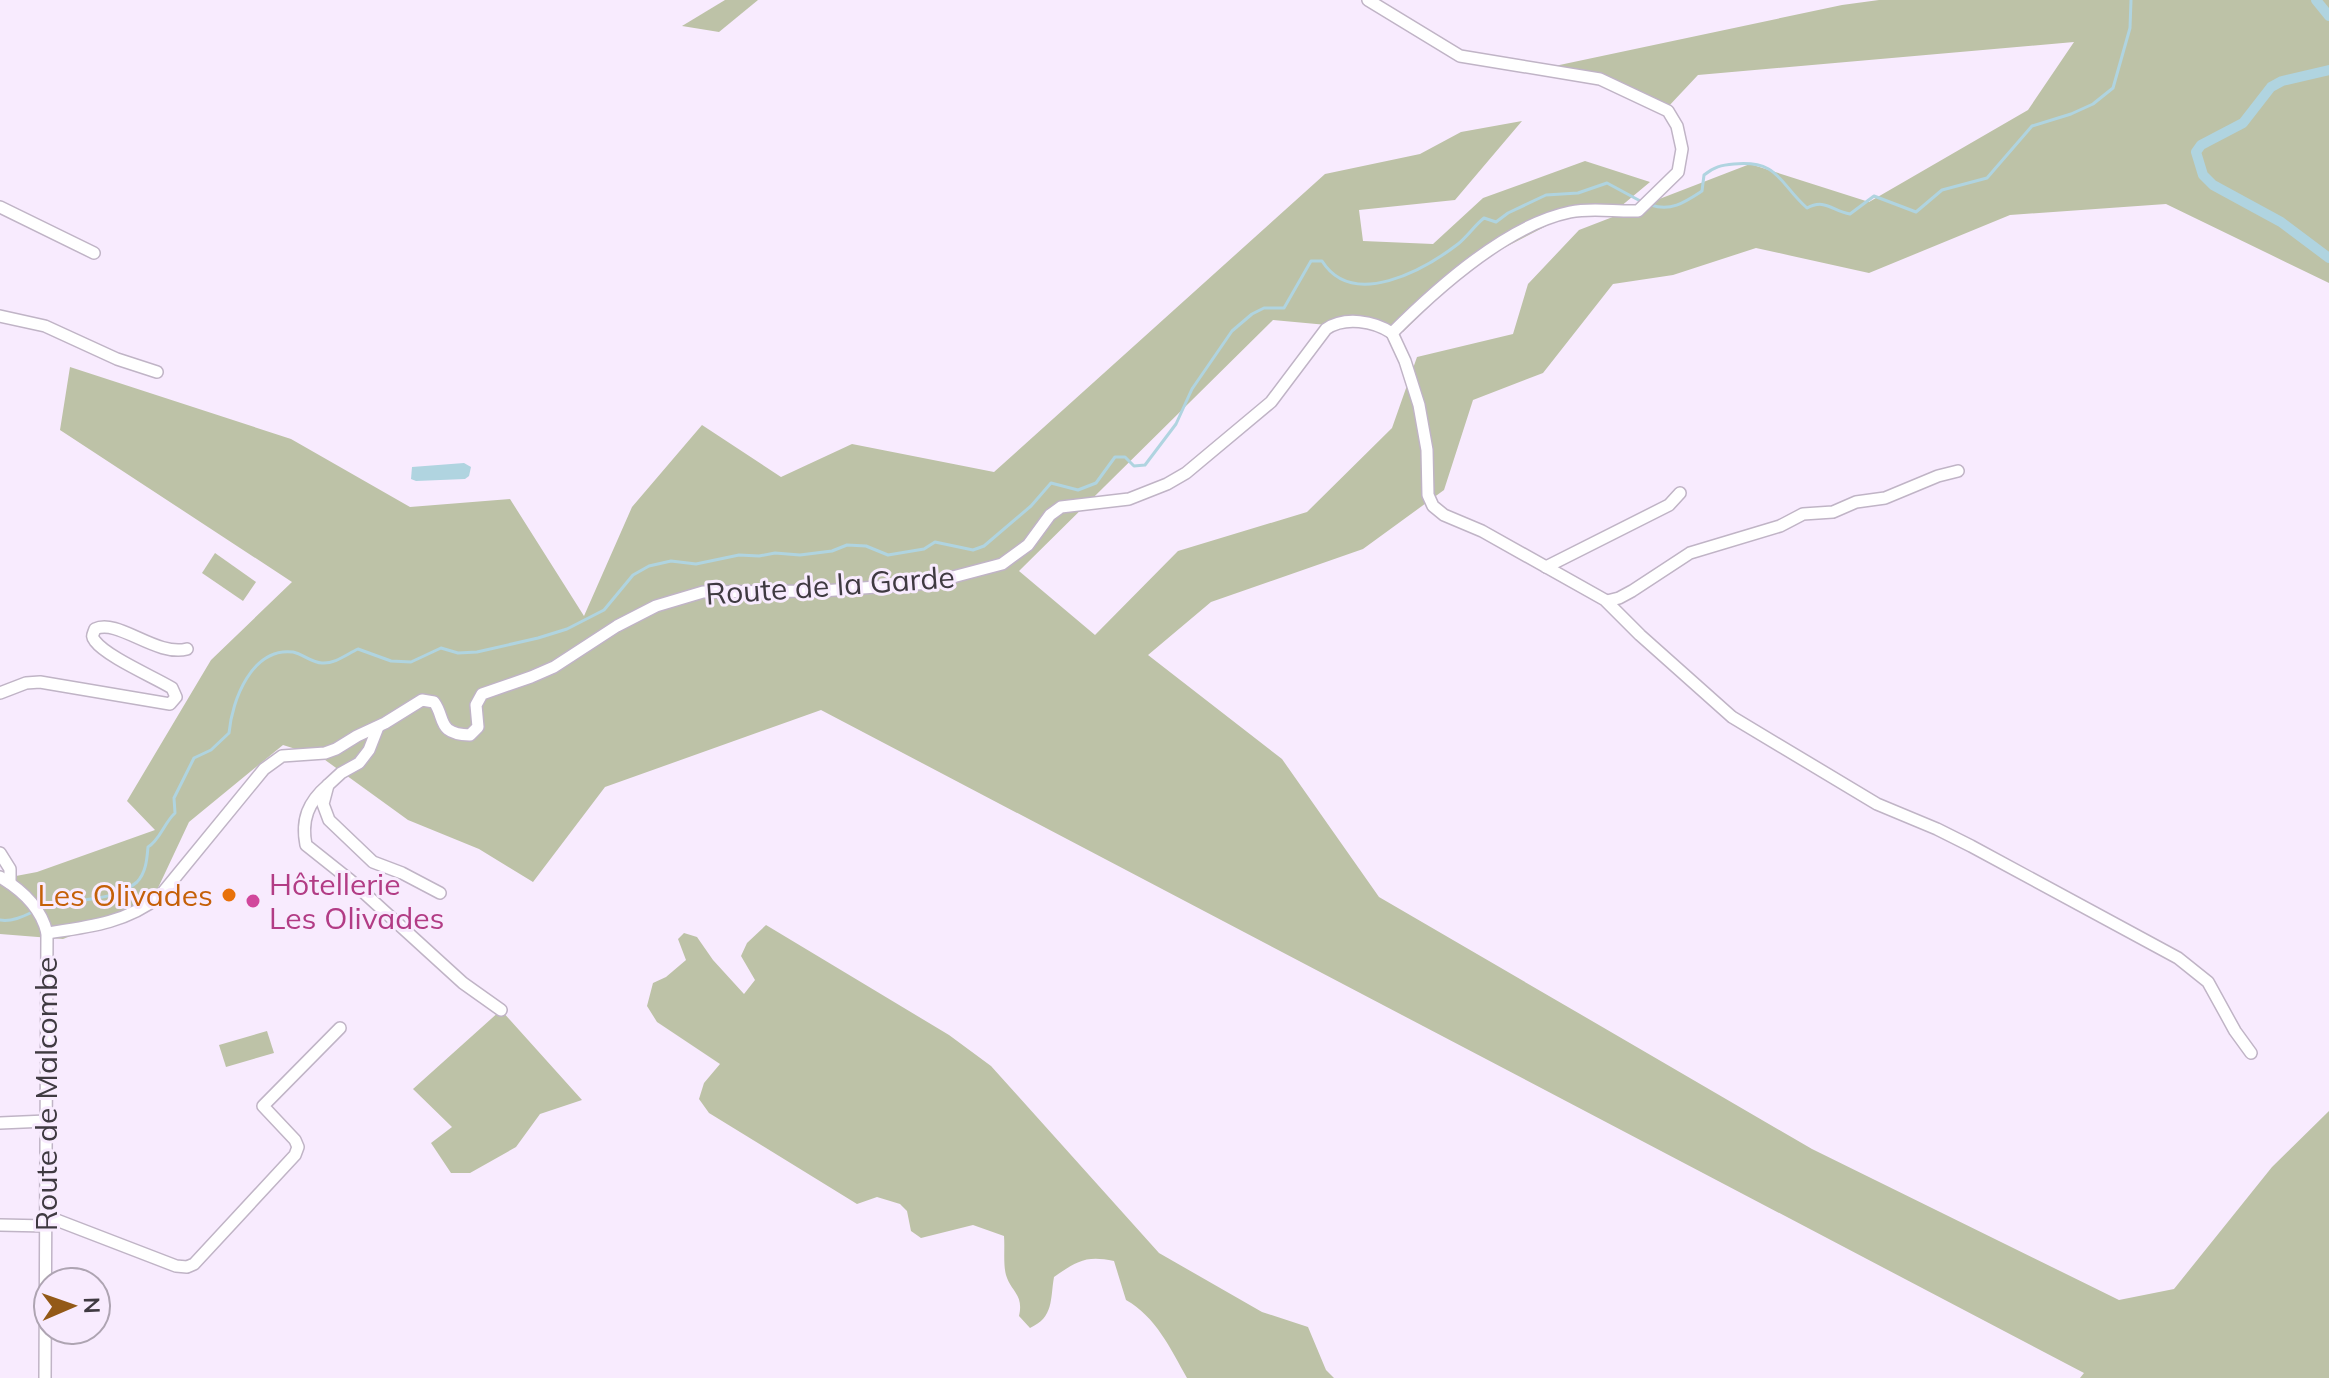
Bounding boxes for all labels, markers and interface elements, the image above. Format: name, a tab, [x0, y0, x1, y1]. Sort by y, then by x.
street label: Route de la Garde	[704, 557, 956, 613]
place label: Hôtellerie Les Olivades	[269, 865, 445, 937]
place label: Les Olivades	[38, 876, 213, 914]
marker: Les Olivades	[220, 886, 238, 904]
marker: Hôtellerie Les Olivades	[244, 892, 262, 910]
street label: Route de Malcombe	[27, 957, 65, 1231]
north arrow	[32, 1266, 112, 1346]
text: N	[78, 1297, 106, 1314]

